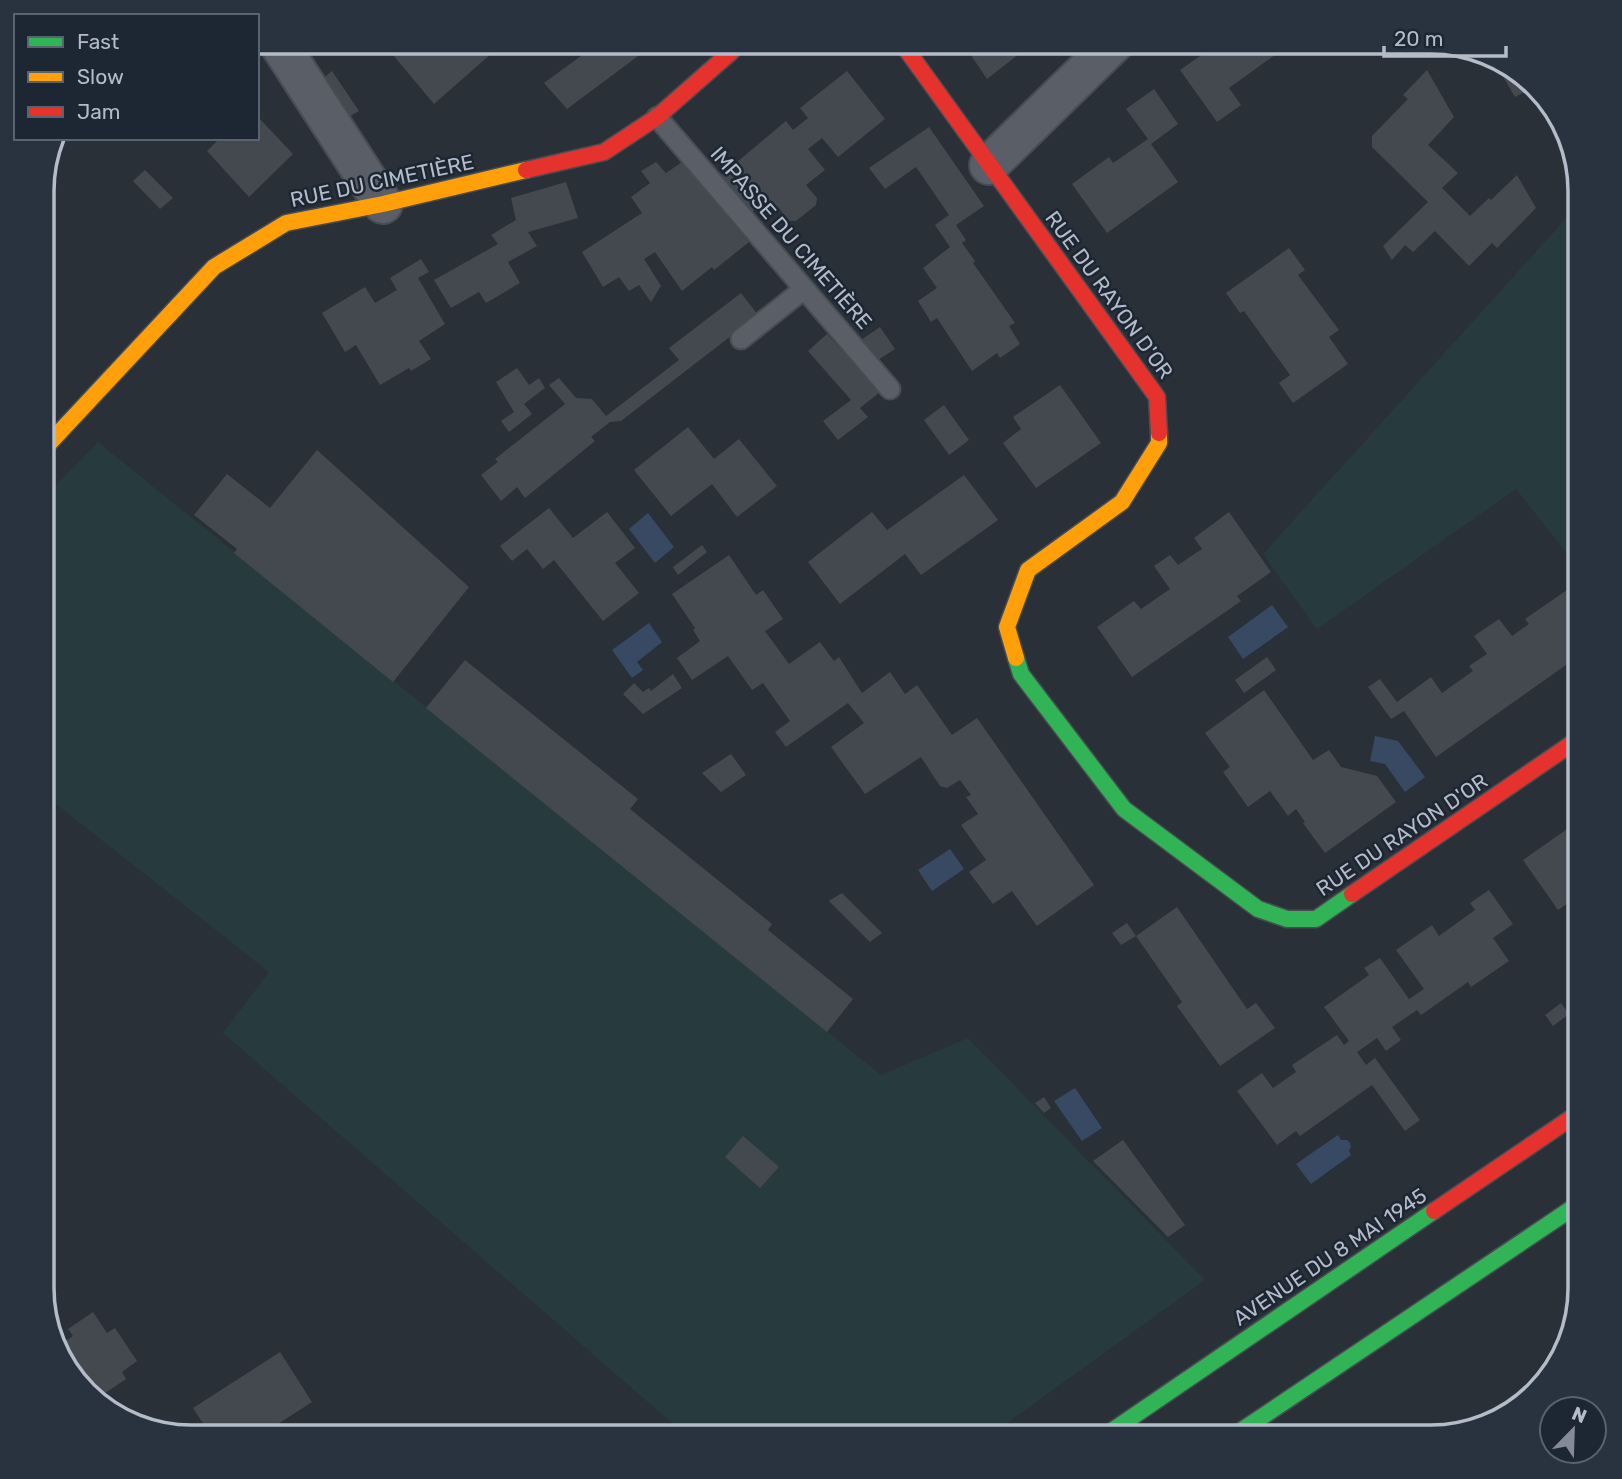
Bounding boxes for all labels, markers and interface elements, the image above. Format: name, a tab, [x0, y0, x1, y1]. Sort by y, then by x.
legend	[14, 14, 259, 140]
scale bar	[1384, 14, 1506, 58]
text: 20 m	[1394, 26, 1443, 51]
text: Fast	[77, 29, 119, 54]
text: Slow	[77, 64, 124, 89]
text: Jam	[77, 99, 121, 124]
street label: IMPASSE DU CIMETIÈRE	[705, 141, 877, 334]
street label: RUE DU CIMETIÈRE	[288, 149, 476, 212]
street label: RUE DU RAYON D'OR	[1040, 206, 1179, 383]
street label: RUE DU RAYON D'OR	[1311, 768, 1492, 901]
street label: AVENUE DU 8 MAI 1945	[1228, 1183, 1431, 1331]
north arrow	[1538, 1395, 1608, 1465]
text: N	[1569, 1402, 1590, 1428]

